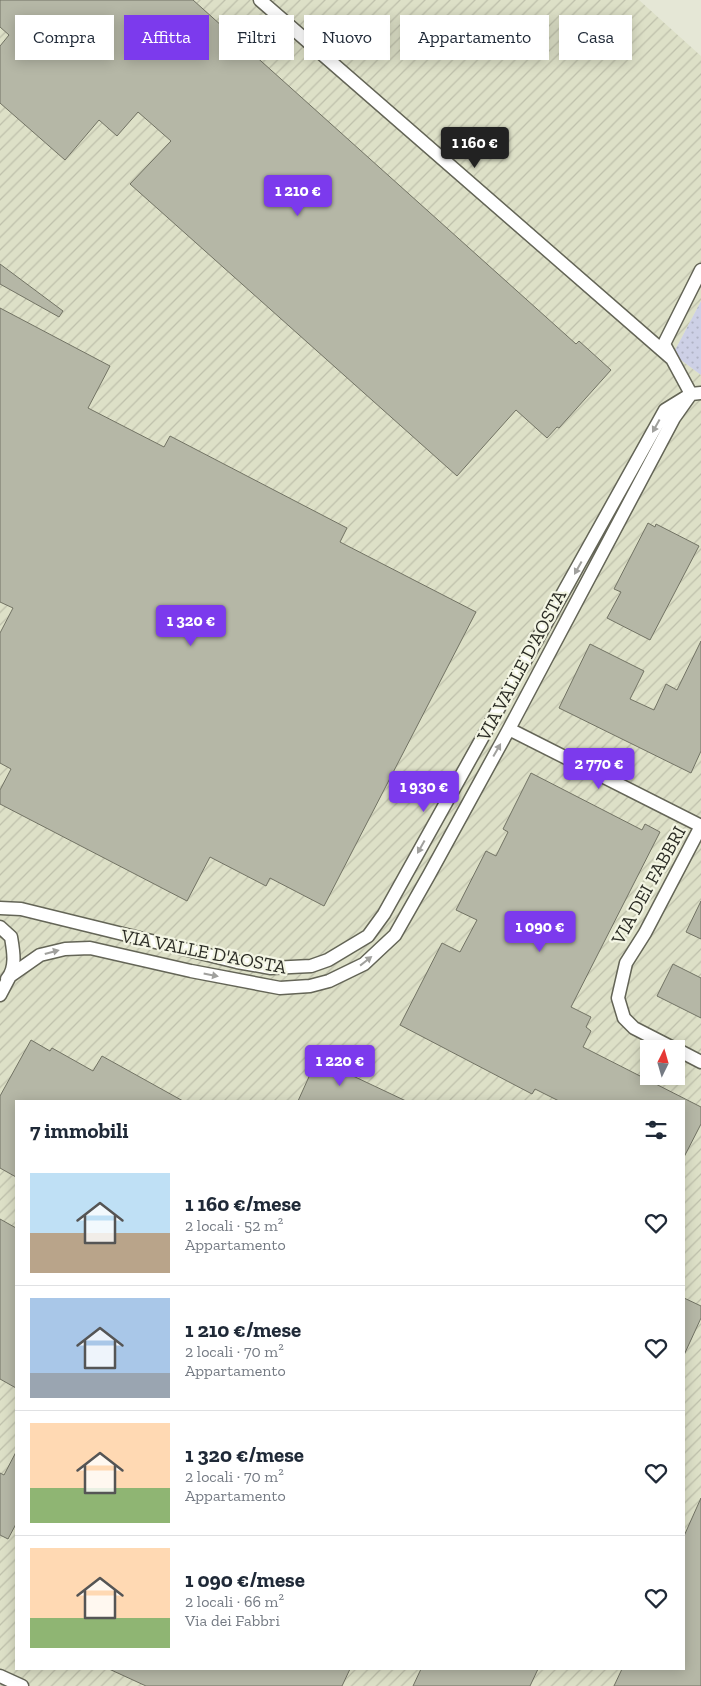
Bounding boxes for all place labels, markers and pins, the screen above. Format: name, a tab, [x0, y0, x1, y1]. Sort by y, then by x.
pin: 1 160 €	[429, 126, 521, 169]
pin: 1 210 €	[252, 174, 344, 217]
pin: 1 320 €	[145, 604, 237, 647]
pin: 2 770 €	[553, 748, 645, 790]
pin: 1 930 €	[378, 770, 470, 813]
pin: 1 090 €	[494, 910, 586, 953]
pin: 1 220 €	[294, 1044, 386, 1087]

